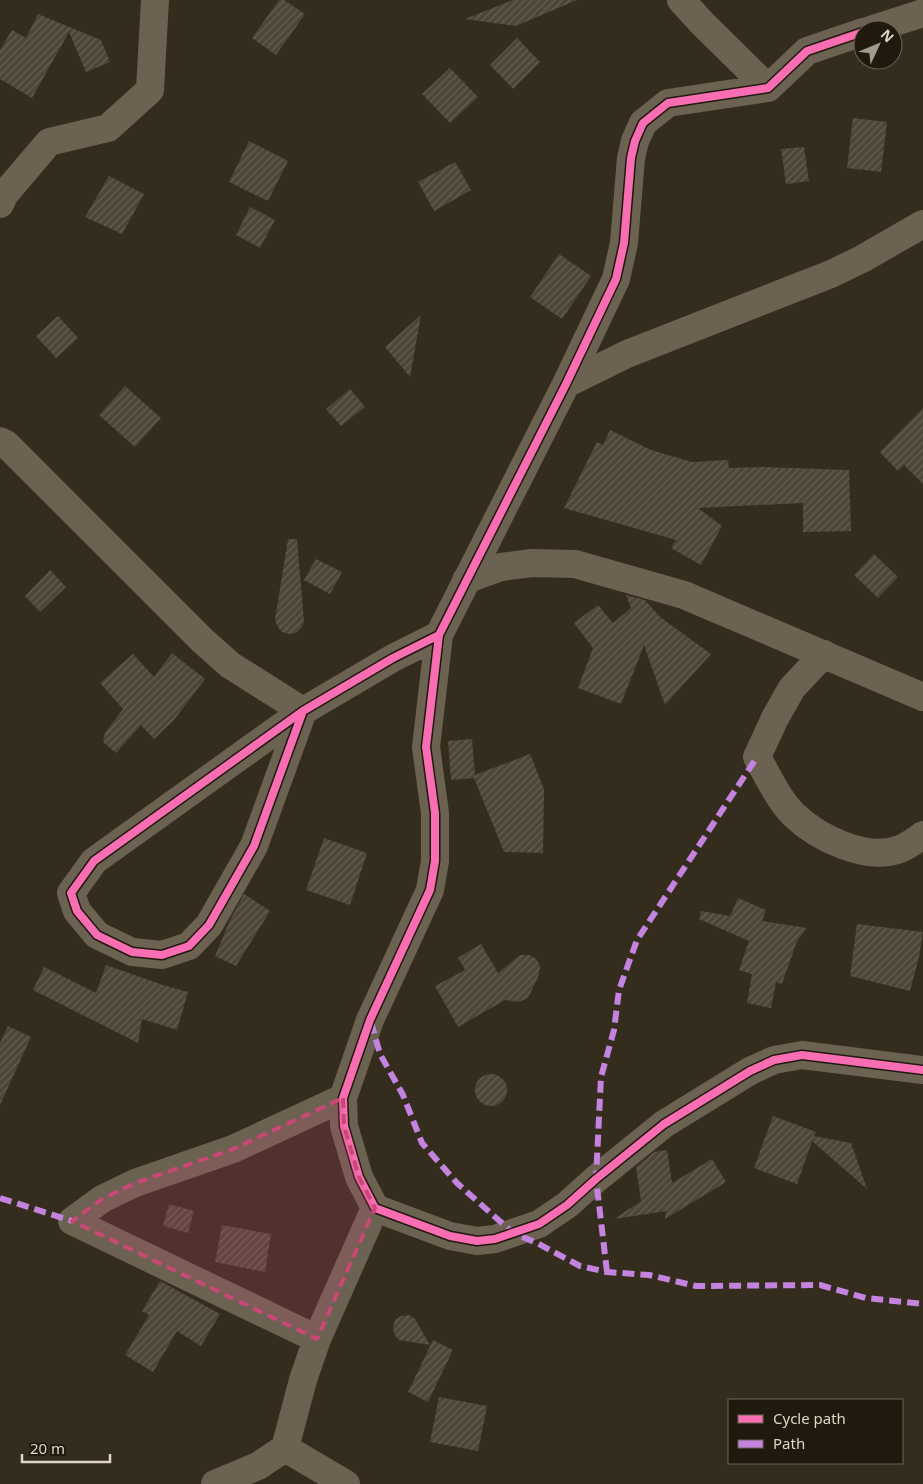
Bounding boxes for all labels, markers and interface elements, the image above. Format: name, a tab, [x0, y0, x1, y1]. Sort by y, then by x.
north arrow	[853, 20, 903, 70]
text: N	[877, 25, 899, 46]
legend	[728, 1399, 903, 1464]
text: Cycle path	[773, 1408, 846, 1428]
scale bar	[22, 1432, 110, 1464]
text: Path	[773, 1433, 805, 1453]
text: 20 m	[30, 1438, 65, 1458]

